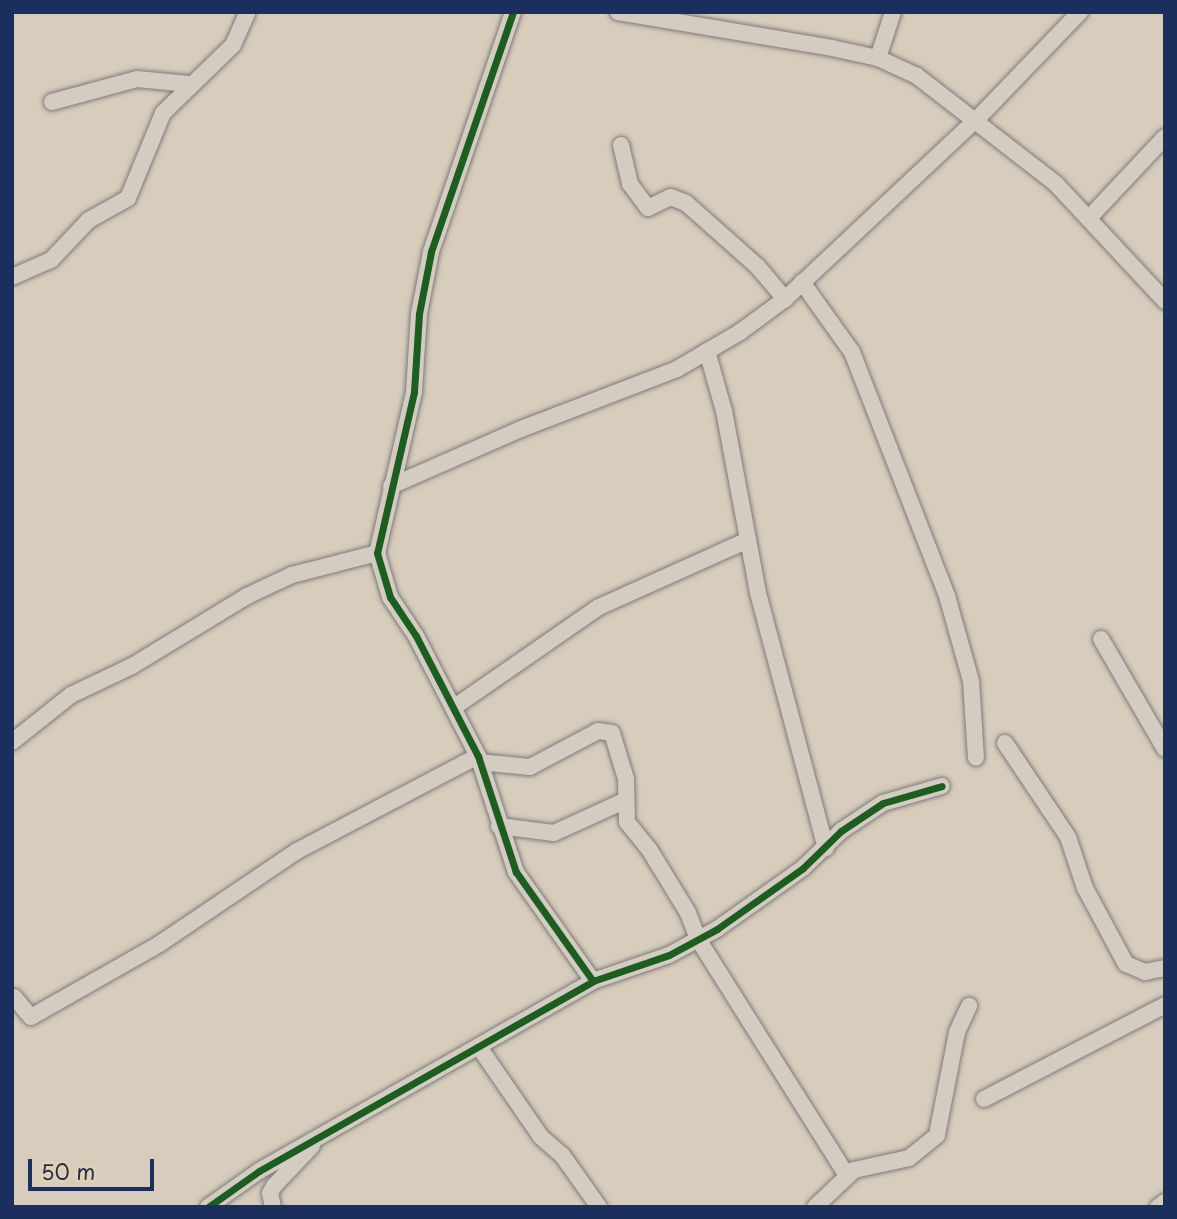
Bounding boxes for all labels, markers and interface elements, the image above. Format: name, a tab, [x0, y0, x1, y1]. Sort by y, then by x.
scale bar	[32, 1146, 158, 1190]
text: 50 m	[41, 1155, 95, 1187]

